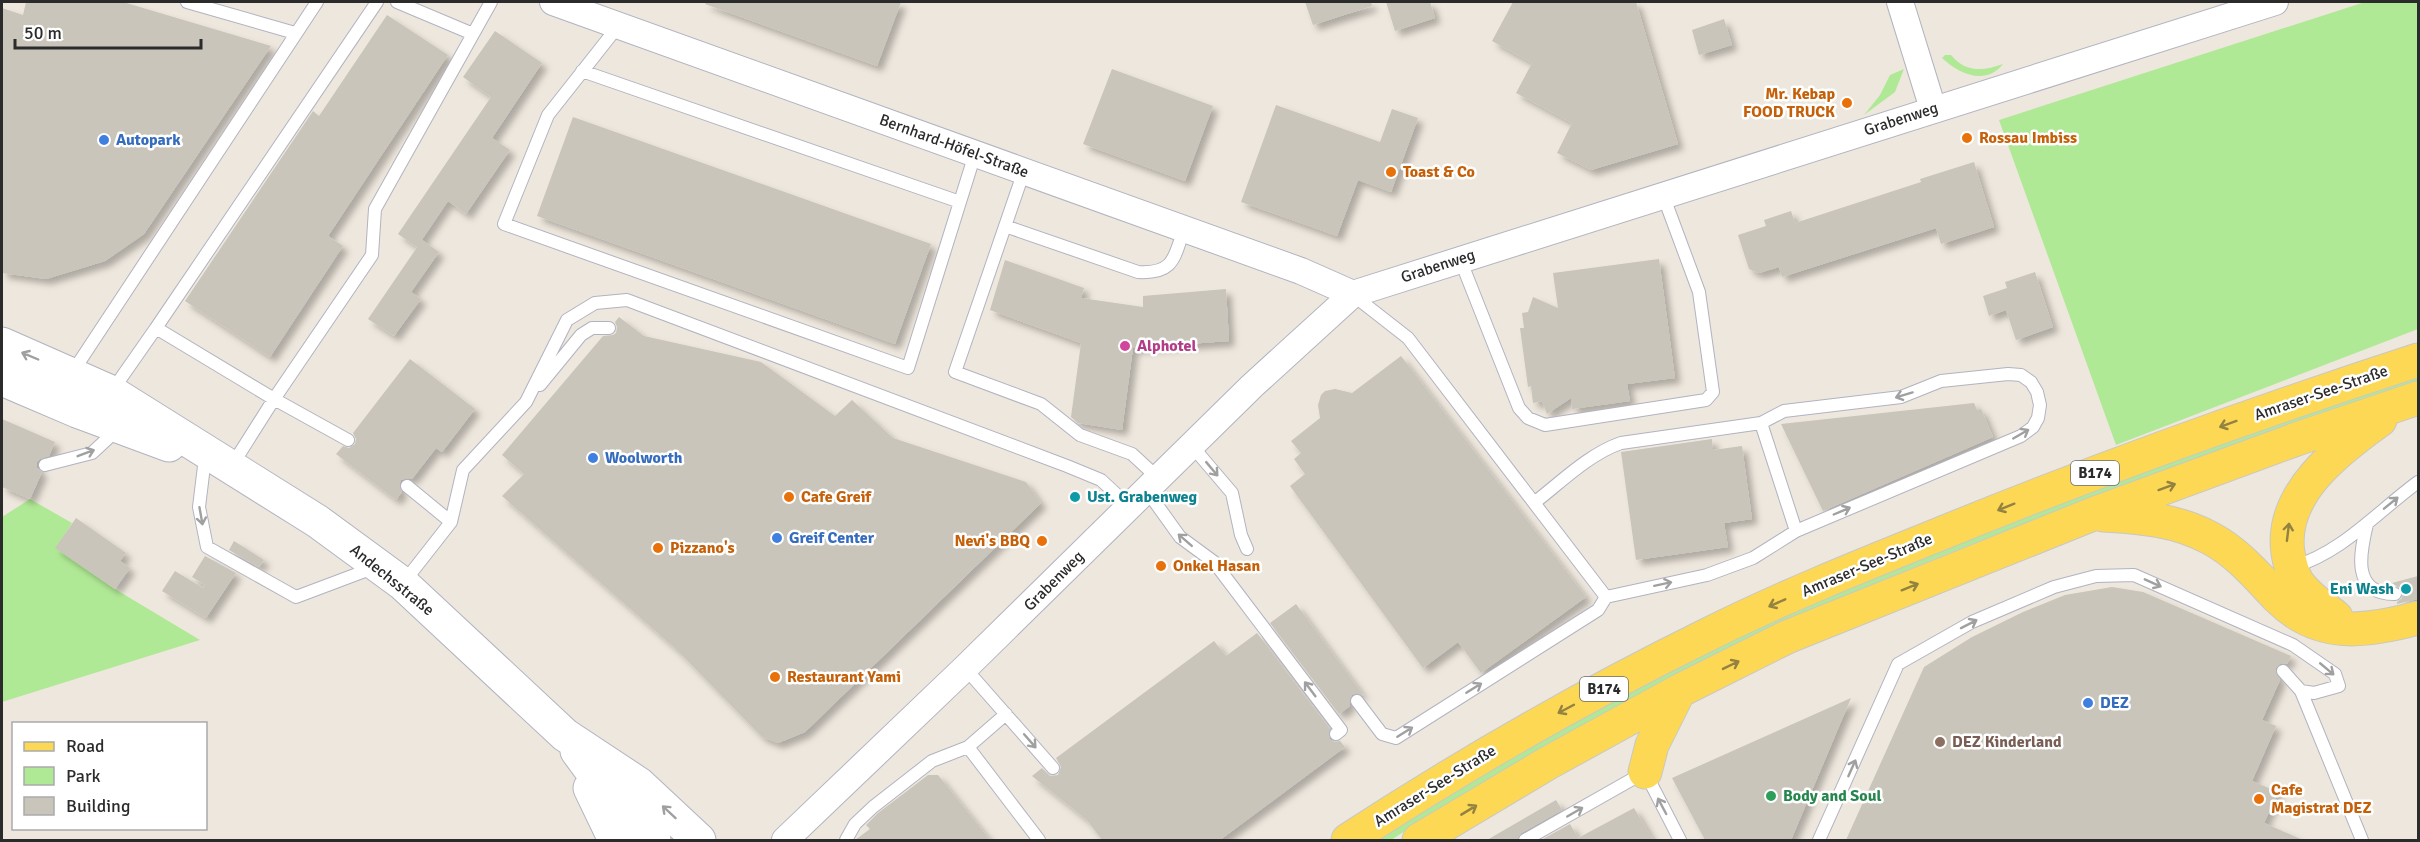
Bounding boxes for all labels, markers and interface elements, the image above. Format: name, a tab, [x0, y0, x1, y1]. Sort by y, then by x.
scale bar	[15, 12, 201, 50]
text: 50 m	[24, 22, 62, 44]
place label: Mr. Kebap FOOD TRUCK	[1743, 84, 1835, 122]
marker: Mr. Kebap FOOD TRUCK	[1840, 96, 1854, 110]
street label: Grabenweg	[1861, 98, 1941, 140]
street label: Bernhard-Höfel-Straße	[876, 110, 1032, 182]
place label: Rossau Imbiss	[1979, 128, 2077, 148]
place label: Autopark	[116, 130, 181, 150]
marker: Rossau Imbiss	[1960, 131, 1974, 145]
marker: Autopark	[97, 133, 111, 147]
place label: Toast & Co	[1403, 162, 1475, 182]
marker: Toast & Co	[1384, 165, 1398, 179]
street label: Grabenweg	[1398, 245, 1478, 287]
place label: Alphotel	[1137, 336, 1197, 356]
marker: Alphotel	[1118, 339, 1132, 353]
one-way arrow	[21, 350, 40, 361]
street label: Amraser-See-Straße	[2252, 361, 2390, 425]
one-way arrow	[1895, 390, 1914, 401]
one-way arrow	[2219, 420, 2238, 431]
one-way arrow	[2012, 428, 2029, 440]
one-way arrow	[77, 447, 95, 458]
place label: Woolworth	[605, 448, 683, 468]
marker: Woolworth	[586, 451, 600, 465]
one-way arrow	[1205, 461, 1219, 476]
road number: B174	[2071, 461, 2119, 485]
one-way arrow	[2157, 480, 2176, 491]
place label: Cafe Greif	[801, 487, 872, 507]
place label: Ust. Grabenweg	[1087, 487, 1198, 507]
marker: Cafe Greif	[782, 490, 796, 504]
marker: Ust. Grabenweg	[1068, 490, 1082, 504]
one-way arrow	[2383, 496, 2398, 510]
one-way arrow	[1997, 502, 2015, 513]
one-way arrow	[1832, 505, 1850, 517]
one-way arrow	[196, 506, 207, 525]
one-way arrow	[2283, 523, 2294, 543]
place label: Greif Center	[789, 528, 875, 548]
street label: Amraser-See-Straße	[1799, 528, 1935, 602]
marker: Greif Center	[770, 531, 784, 545]
place label: Nevi's BBQ	[954, 531, 1030, 551]
one-way arrow	[1178, 533, 1193, 547]
marker: Nevi's BBQ	[1035, 534, 1049, 548]
place label: Pizzano's	[670, 538, 735, 558]
street label: Andechsstraße	[346, 540, 438, 620]
marker: Pizzano's	[651, 541, 665, 555]
street label: Grabenweg	[1020, 547, 1088, 615]
place label: Onkel Hasan	[1173, 556, 1260, 576]
marker: Onkel Hasan	[1154, 559, 1168, 573]
one-way arrow	[1653, 578, 1672, 590]
one-way arrow	[2143, 578, 2162, 589]
place label: Eni Wash	[2330, 579, 2394, 599]
one-way arrow	[1900, 581, 1919, 592]
marker: Eni Wash	[2399, 582, 2413, 596]
one-way arrow	[1769, 598, 1787, 609]
one-way arrow	[1960, 618, 1978, 630]
one-way arrow	[1722, 658, 1740, 670]
one-way arrow	[2319, 662, 2335, 675]
place label: Restaurant Yami	[787, 667, 901, 687]
marker: Restaurant Yami	[768, 670, 782, 684]
road number: B174	[1580, 677, 1628, 701]
one-way arrow	[1303, 681, 1316, 697]
one-way arrow	[1466, 682, 1483, 695]
place label: DEZ	[2100, 693, 2129, 713]
marker: DEZ	[2081, 696, 2095, 710]
one-way arrow	[1557, 704, 1575, 715]
legend	[12, 722, 207, 830]
one-way arrow	[1396, 726, 1413, 738]
place label: DEZ Kinderland	[1952, 732, 2062, 752]
one-way arrow	[1023, 733, 1037, 748]
text: Road	[66, 735, 105, 757]
marker: DEZ Kinderland	[1933, 735, 1947, 749]
street label: Amraser-See-Straße	[1370, 740, 1500, 832]
one-way arrow	[1846, 759, 1858, 777]
text: Park	[66, 765, 101, 787]
place label: Cafe Magistrat DEZ	[2271, 780, 2372, 818]
place label: Body and Soul	[1783, 786, 1881, 806]
marker: Body and Soul	[1764, 789, 1778, 803]
marker: Cafe Magistrat DEZ	[2252, 792, 2266, 806]
text: Building	[66, 795, 130, 817]
one-way arrow	[1656, 798, 1668, 816]
one-way arrow	[1460, 804, 1477, 816]
one-way arrow	[662, 805, 677, 819]
one-way arrow	[1567, 805, 1584, 817]

